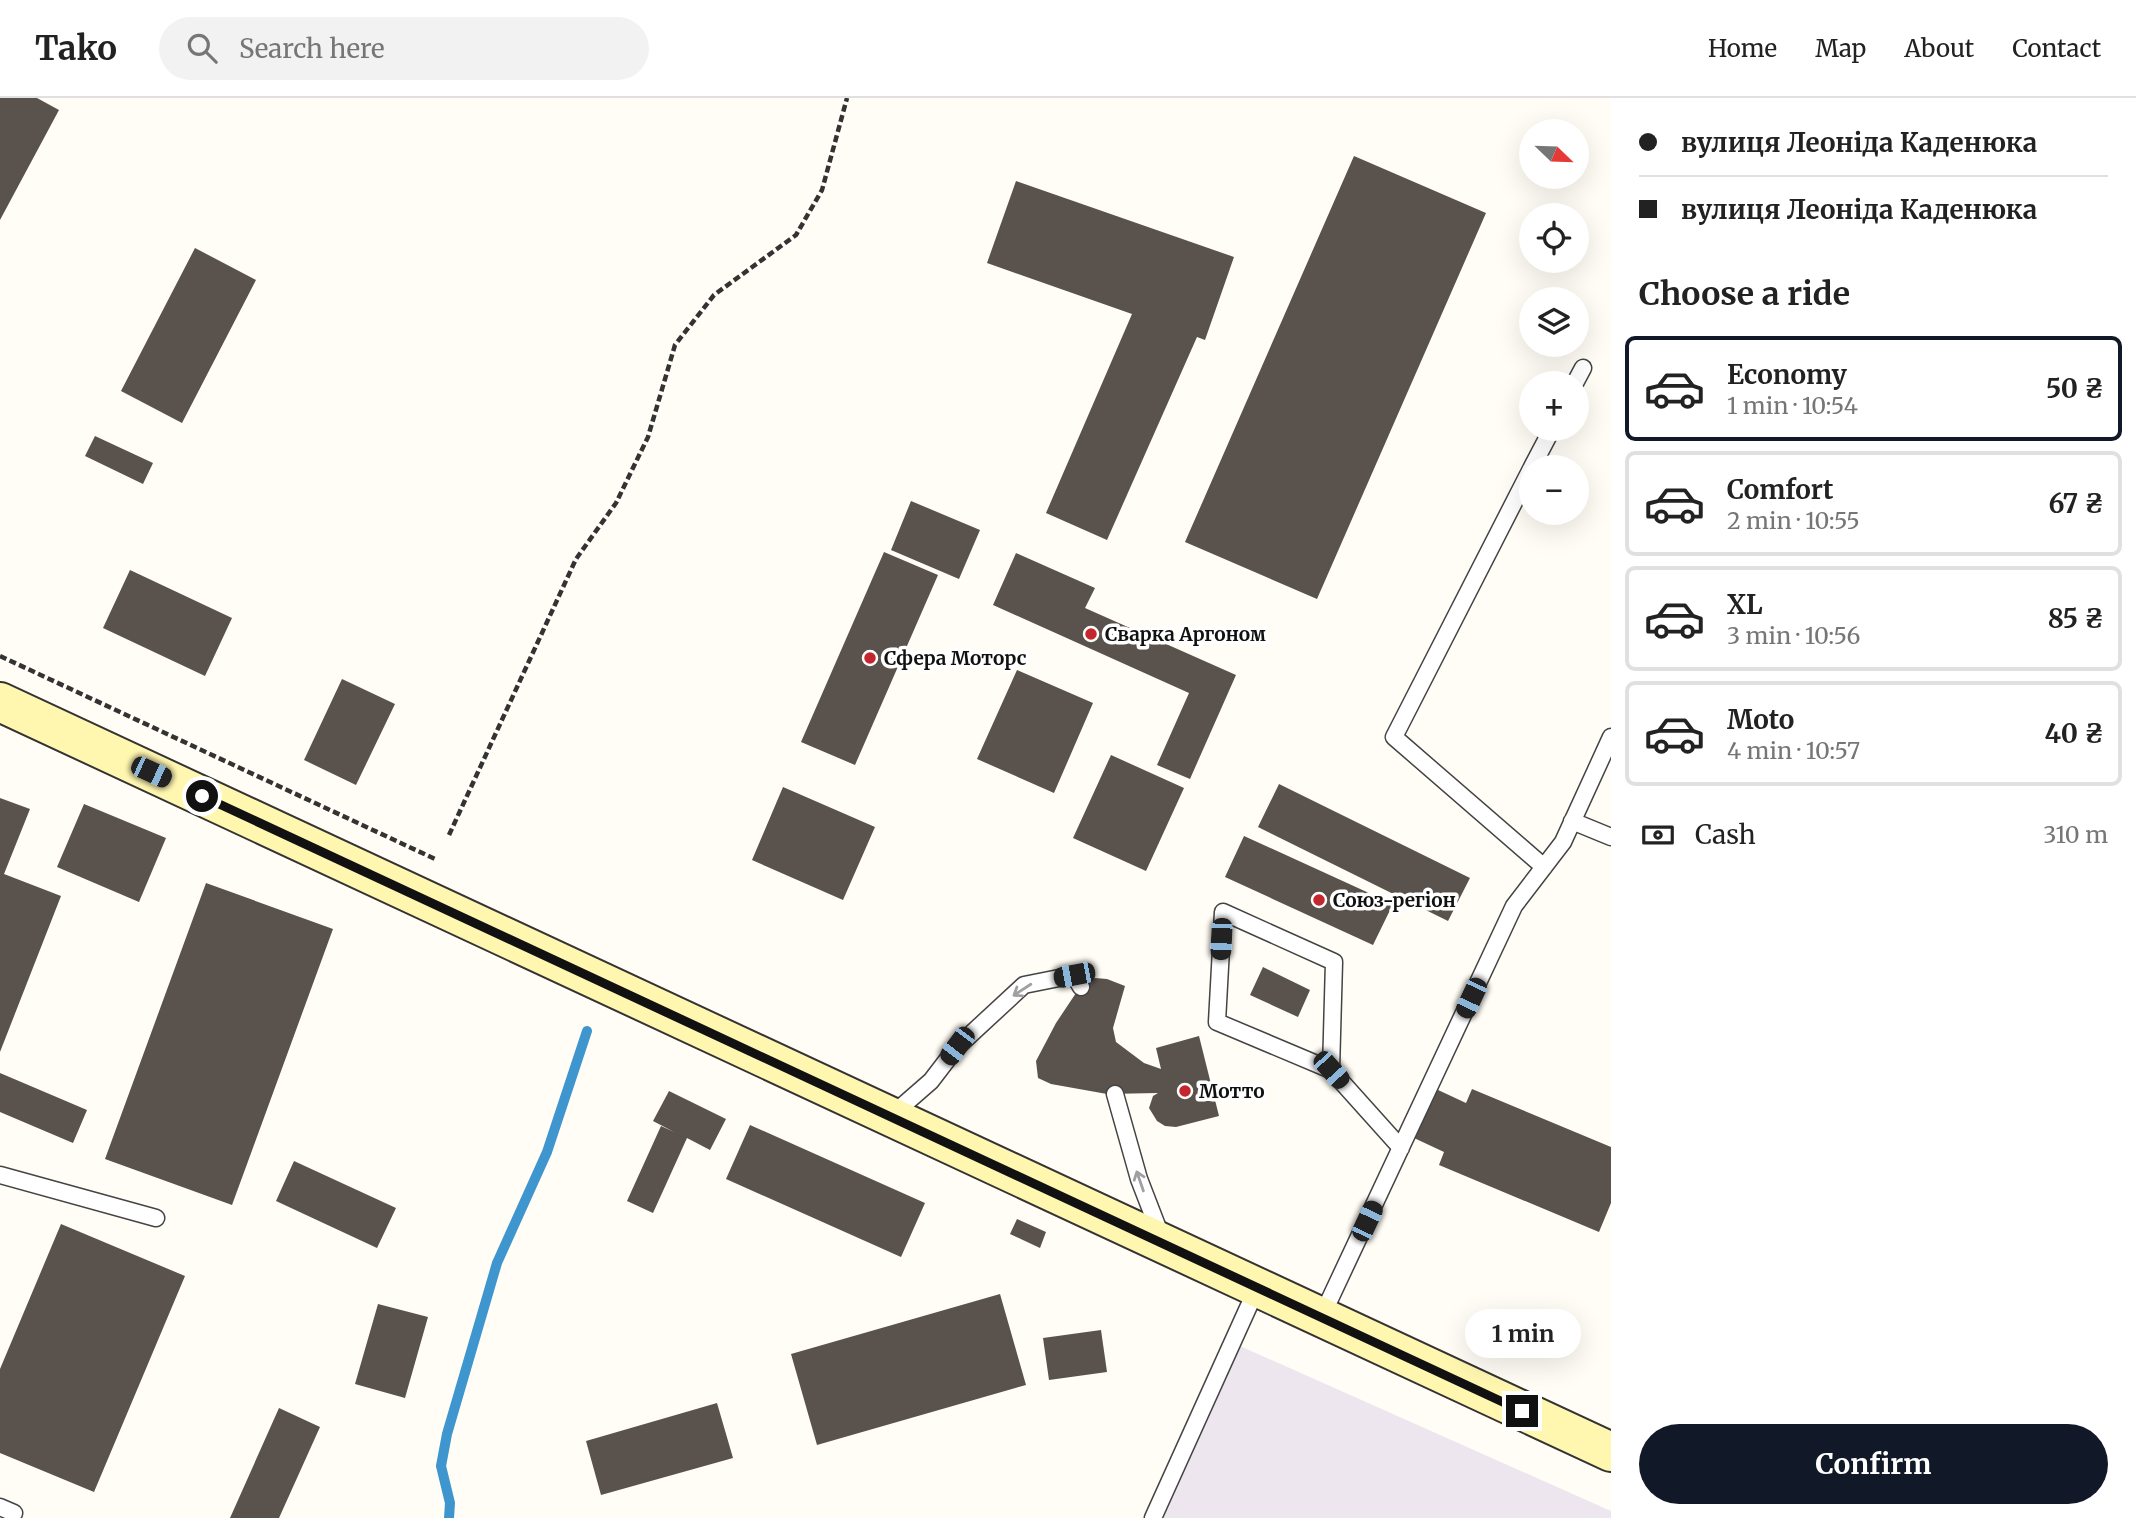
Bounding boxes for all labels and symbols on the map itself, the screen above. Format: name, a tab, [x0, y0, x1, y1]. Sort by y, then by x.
north arrow	[1519, 119, 1589, 189]
place label: Сварка Аргоном	[1105, 622, 1266, 646]
marker: Сварка Аргоном	[1083, 626, 1099, 642]
place label: Сфера Моторс	[884, 646, 1027, 670]
marker: Сфера Моторс	[862, 650, 878, 666]
car	[128, 754, 175, 790]
route start	[186, 780, 218, 812]
place label: Союз-регіон	[1333, 888, 1456, 912]
marker: Союз-регіон	[1311, 892, 1327, 908]
car	[1210, 917, 1233, 961]
car	[1052, 961, 1097, 989]
car	[1453, 975, 1490, 1021]
one-way arrow	[1013, 983, 1032, 998]
car	[936, 1023, 979, 1069]
car	[1310, 1047, 1353, 1093]
place label: Мотто	[1199, 1079, 1265, 1103]
marker: Мотто	[1177, 1083, 1193, 1099]
one-way arrow	[1133, 1171, 1145, 1193]
car	[1349, 1198, 1386, 1244]
callout: 1 min	[1464, 1310, 1580, 1358]
route end	[1506, 1395, 1538, 1427]

